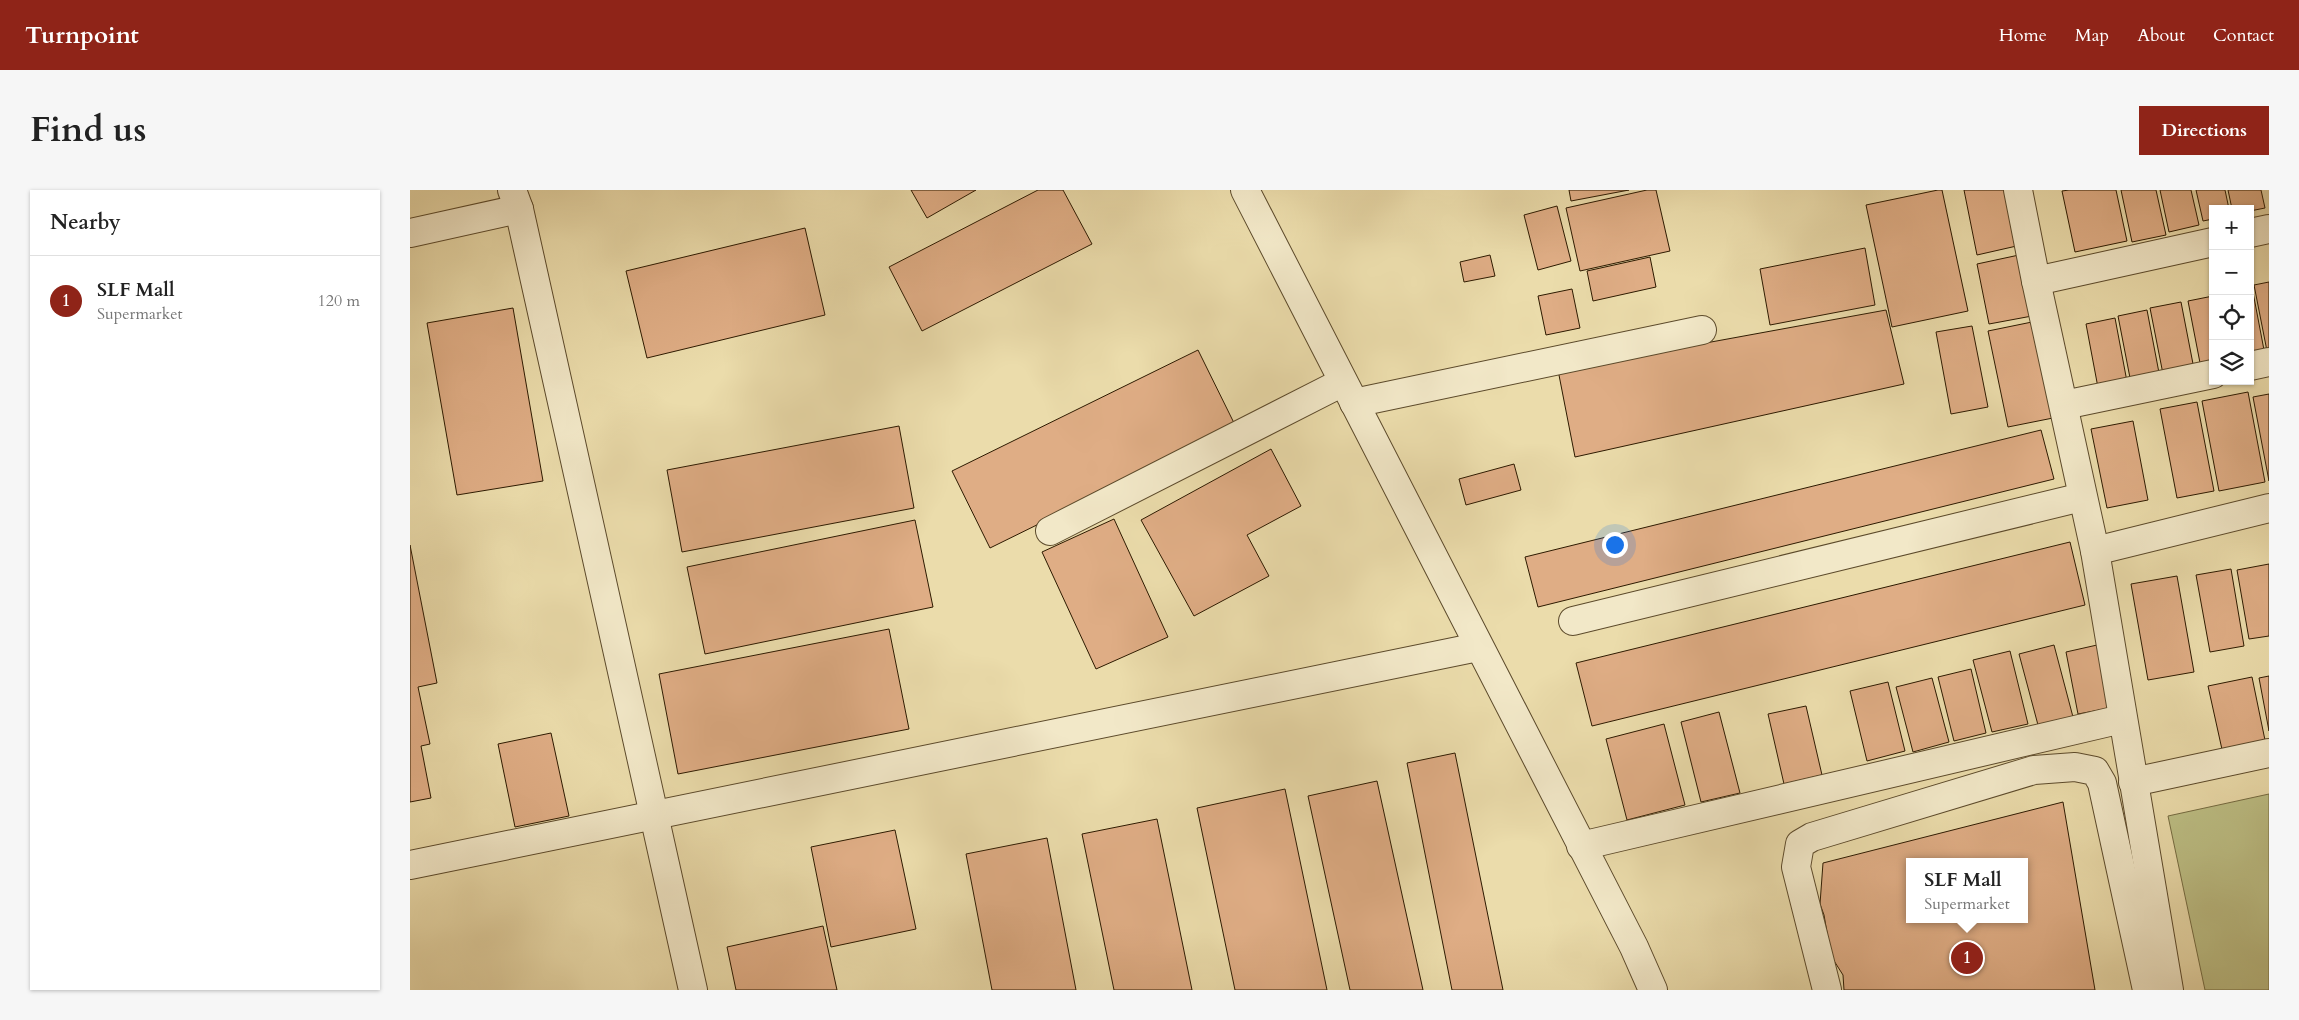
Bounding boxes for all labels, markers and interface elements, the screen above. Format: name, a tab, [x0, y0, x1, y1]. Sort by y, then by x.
text: Turnpoint	[25, 19, 139, 52]
text: Home	[1999, 23, 2047, 48]
text: Map	[2075, 23, 2109, 48]
text: About	[2137, 23, 2185, 48]
text: Contact	[2213, 23, 2274, 48]
text: Find us	[30, 106, 146, 154]
button: Directions	[2139, 106, 2269, 155]
map controls	[2209, 205, 2254, 385]
button: +	[2209, 205, 2254, 250]
text: Nearby	[50, 208, 121, 237]
button: −	[2209, 250, 2254, 295]
text: SLF Mall	[97, 277, 174, 303]
text: 1	[62, 290, 70, 312]
text: 120 m	[318, 290, 360, 312]
button: locate	[2209, 295, 2254, 340]
text: Supermarket	[97, 303, 183, 325]
button: layers	[2209, 340, 2254, 385]
your location	[1602, 532, 1628, 558]
popup	[1906, 858, 2028, 923]
text: SLF Mall	[1924, 867, 2002, 893]
text: Supermarket	[1924, 893, 2010, 915]
pin: 1	[1951, 939, 1983, 977]

